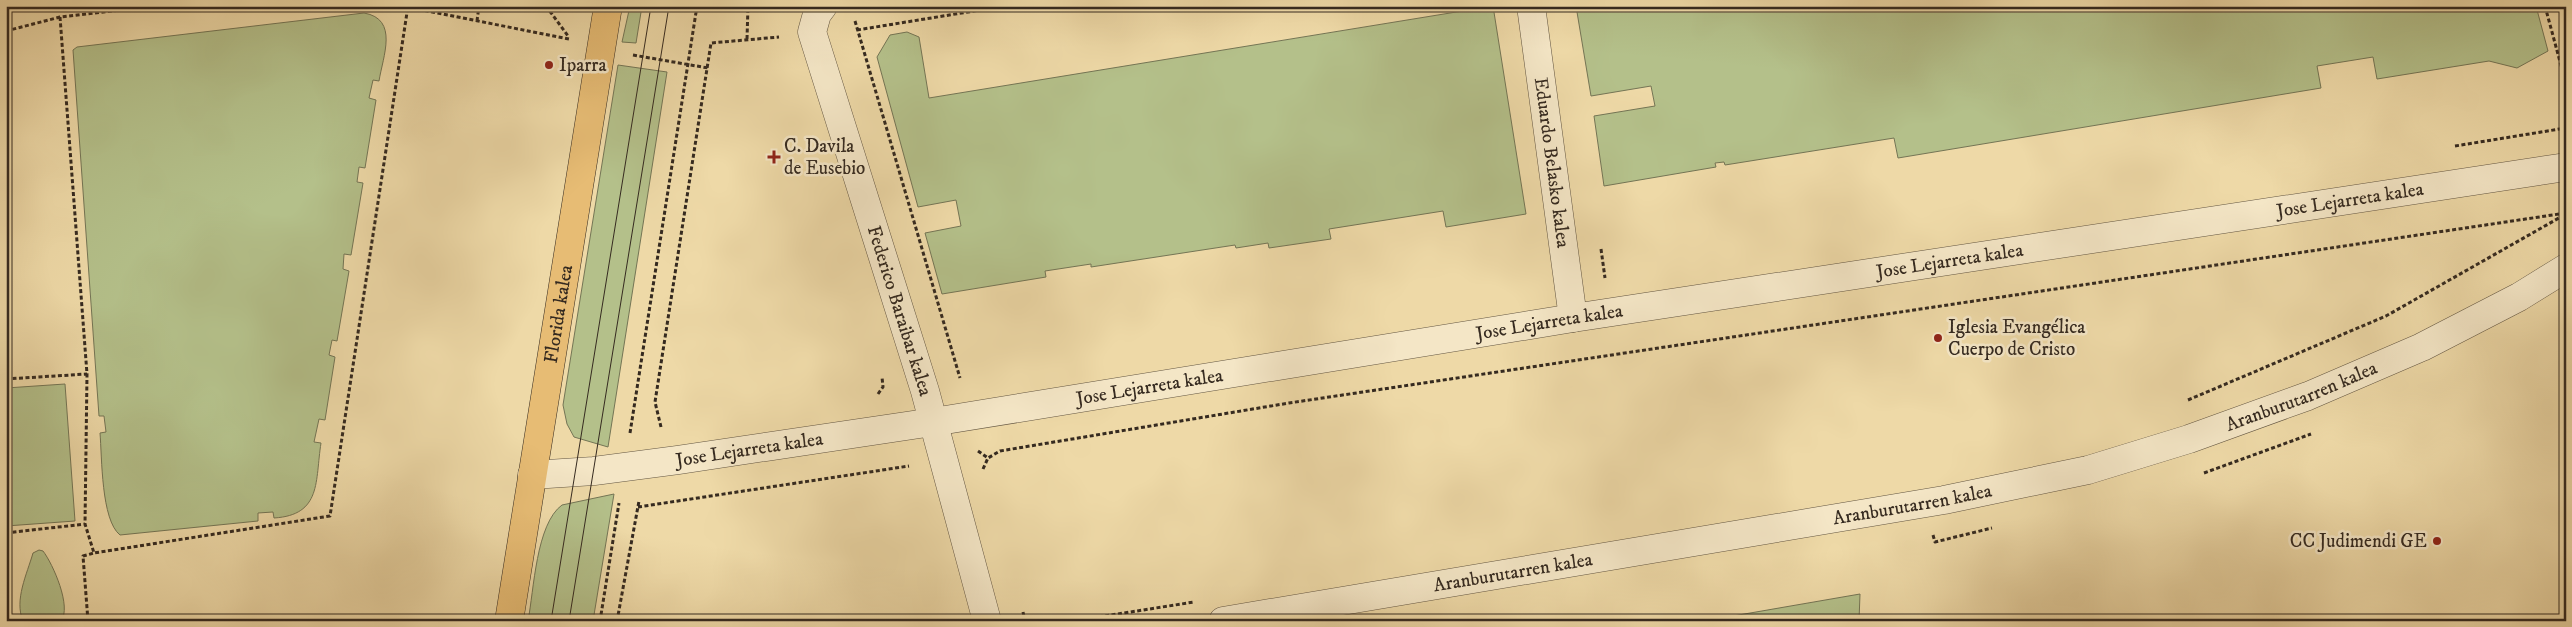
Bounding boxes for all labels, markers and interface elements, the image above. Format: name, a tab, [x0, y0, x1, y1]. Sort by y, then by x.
place label: Iparra	[559, 54, 607, 77]
marker: Iparra	[543, 59, 555, 71]
street label: Eduardo Belasko kalea	[1529, 76, 1575, 249]
place label: C. Davila de Eusebio	[784, 135, 865, 180]
marker: C. Davila de Eusebio	[768, 151, 780, 163]
street label: Jose Lejarreta kalea	[2273, 177, 2425, 223]
street label: Federico Baraibar kalea	[862, 223, 937, 398]
street label: Jose Lejarreta kalea	[1873, 238, 2025, 284]
street label: Florida kalea	[539, 263, 578, 365]
street label: Jose Lejarreta kalea	[1472, 299, 1624, 345]
place label: Iglesia Evangélica Cuerpo de Cristo	[1948, 316, 2085, 361]
marker: Iglesia Evangélica Cuerpo de Cristo	[1932, 332, 1944, 344]
street label: Aranburutarren kalea	[2222, 356, 2381, 436]
street label: Jose Lejarreta kalea	[1072, 364, 1225, 410]
street label: Jose Lejarreta kalea	[672, 427, 824, 472]
street label: Aranburutarren kalea	[1831, 479, 1994, 530]
place label: CC Judimendi GE	[2290, 530, 2427, 553]
marker: CC Judimendi GE	[2431, 535, 2443, 547]
street label: Aranburutarren kalea	[1432, 548, 1594, 597]

